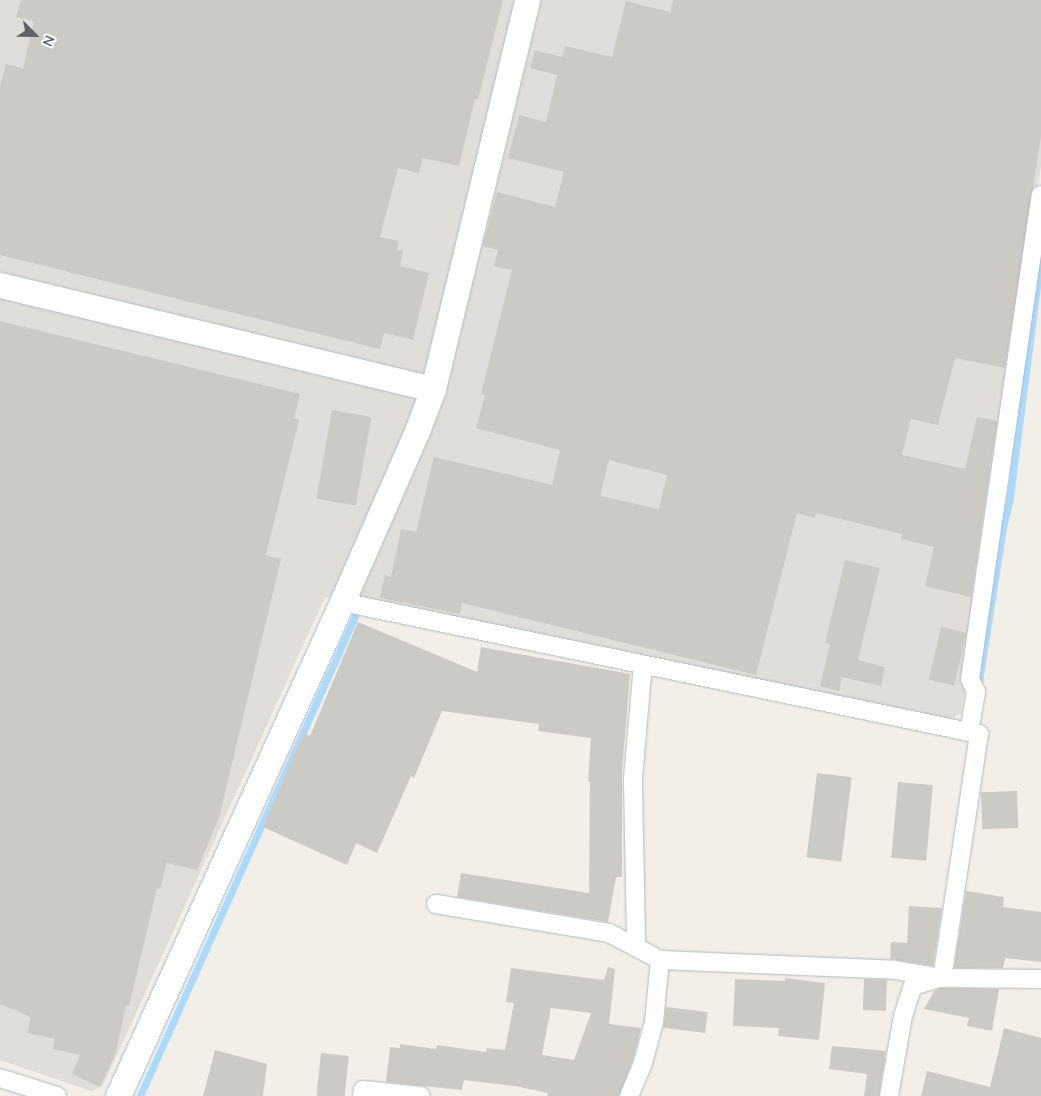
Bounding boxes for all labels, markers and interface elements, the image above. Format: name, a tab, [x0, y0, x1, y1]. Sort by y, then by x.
north arrow	[10, 10, 60, 60]
text: N	[39, 33, 59, 49]

